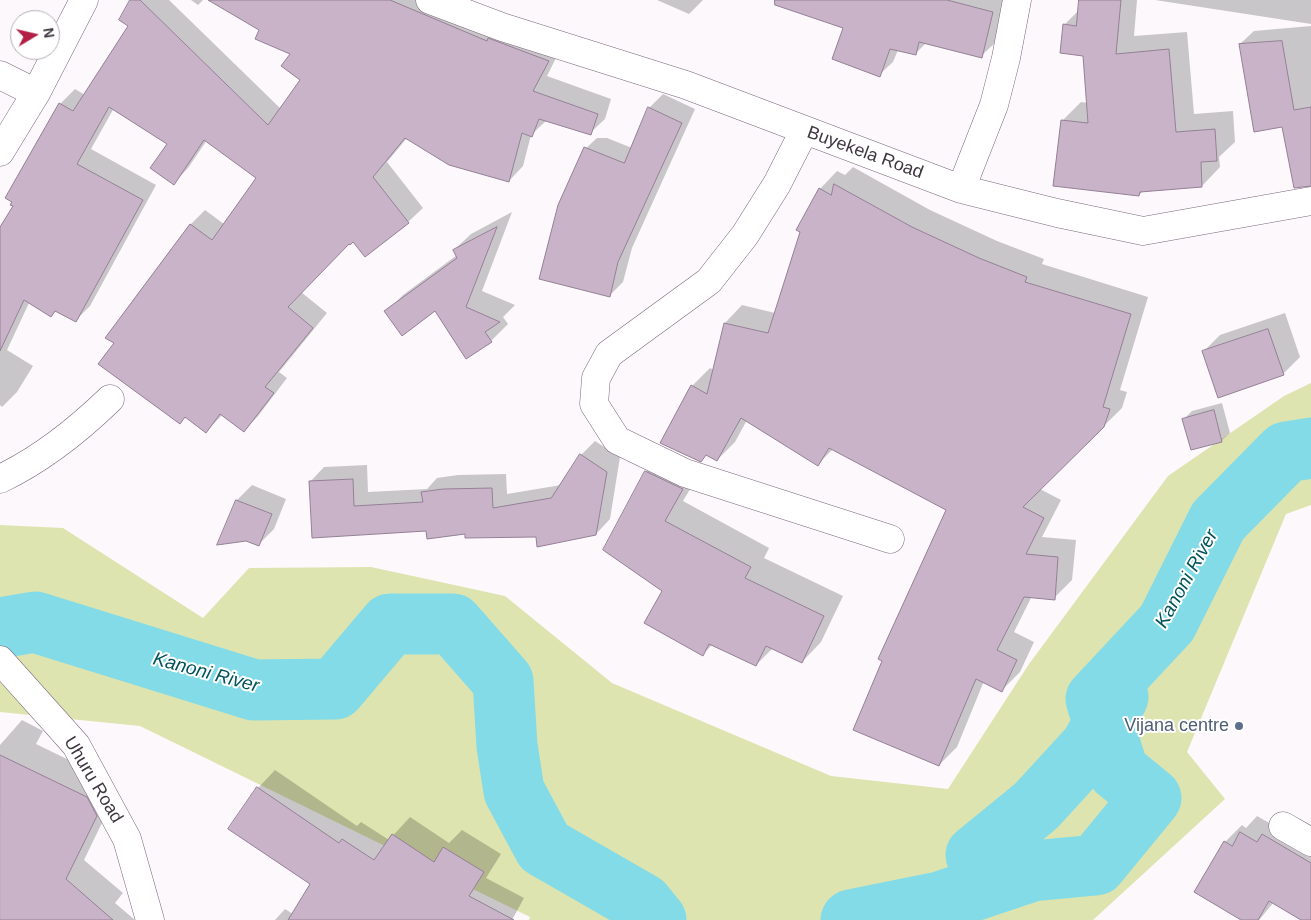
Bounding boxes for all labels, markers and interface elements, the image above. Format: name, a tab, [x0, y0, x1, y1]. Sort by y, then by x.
north arrow	[10, 10, 60, 60]
text: N	[40, 27, 58, 39]
street label: Buyekela Road	[804, 122, 926, 184]
water label: Kanoni River	[1151, 526, 1223, 632]
water label: Kanoni River	[151, 648, 261, 698]
place label: Vijana centre	[1124, 715, 1229, 737]
marker: Vijana centre	[1233, 720, 1245, 732]
street label: Uhuru Road	[59, 733, 127, 827]

